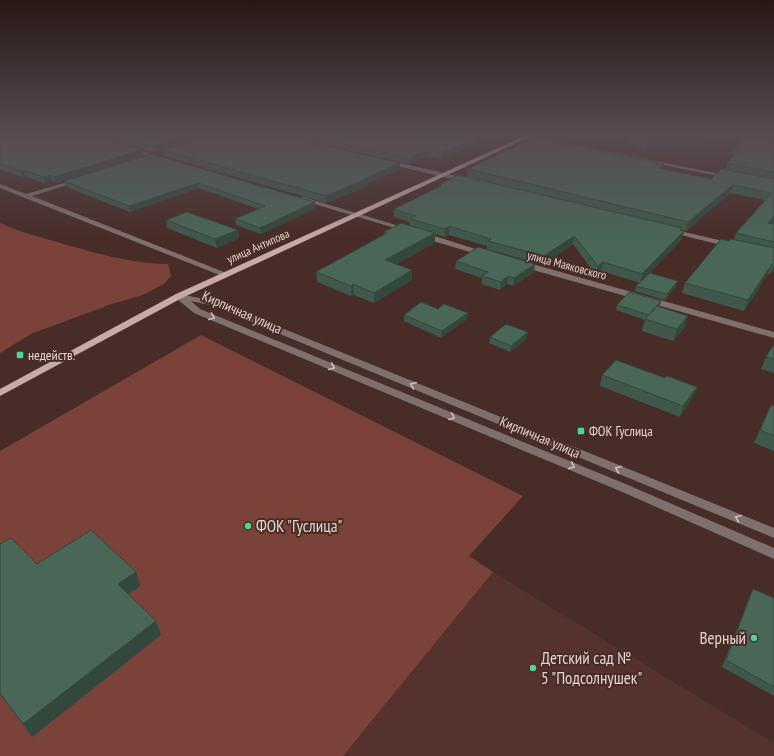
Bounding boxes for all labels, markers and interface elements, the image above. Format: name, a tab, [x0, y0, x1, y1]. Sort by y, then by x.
street label: улица Антипова	[224, 225, 292, 266]
street label: улица Маяковского	[526, 247, 608, 283]
street label: Кирпичная улица	[199, 286, 285, 338]
one-way arrow	[208, 312, 215, 320]
place label: недейств.	[28, 346, 75, 364]
marker: недейств.	[15, 350, 25, 360]
one-way arrow	[327, 362, 335, 370]
one-way arrow	[409, 382, 416, 390]
one-way arrow	[448, 412, 455, 420]
street label: Кирпичная улица	[497, 412, 583, 462]
place label: ФОК Гуслица	[589, 422, 653, 440]
marker: ФОК Гуслица	[576, 426, 586, 436]
one-way arrow	[568, 462, 575, 470]
one-way arrow	[614, 466, 621, 474]
place label: ФОК "Гуслица"	[256, 515, 342, 537]
one-way arrow	[734, 515, 741, 523]
marker: ФОК "Гуслица"	[243, 521, 253, 531]
place label: Верный	[700, 627, 746, 649]
marker: Верный	[749, 633, 759, 643]
place label: Детский сад № 5 "Подсолнушек"	[541, 647, 642, 689]
marker: Детский сад № 5 "Подсолнушек"	[528, 663, 538, 673]

